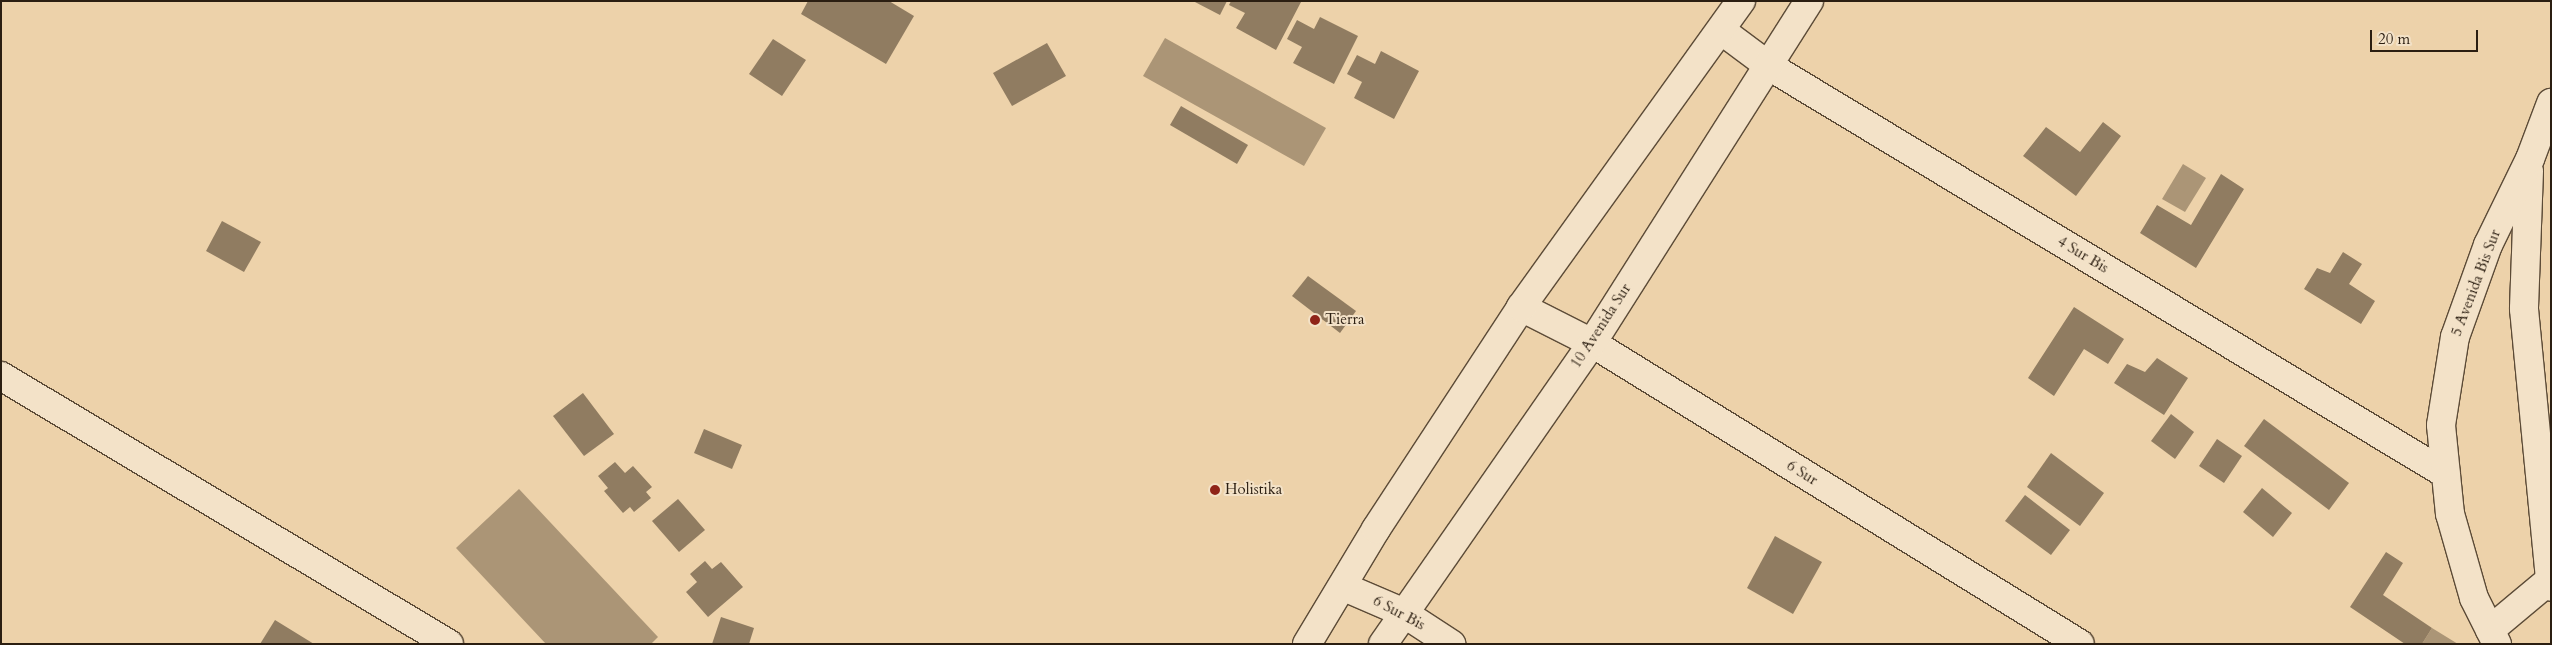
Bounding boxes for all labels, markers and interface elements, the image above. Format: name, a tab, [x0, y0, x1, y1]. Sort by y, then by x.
scale bar	[2372, 20, 2480, 52]
text: 20 m	[2378, 29, 2410, 49]
street label: 5 Avenida Bis Sur	[2447, 227, 2505, 339]
street label: 4 Sur Bis	[2054, 233, 2112, 277]
street label: 10 Avenida Sur	[1567, 280, 1635, 372]
place label: Tierra	[1325, 311, 1364, 329]
marker: Tierra	[1309, 314, 1321, 326]
street label: 6 Sur	[1783, 457, 1821, 489]
place label: Holistika	[1225, 481, 1282, 499]
marker: Holistika	[1209, 484, 1221, 496]
street label: 6 Sur Bis	[1370, 592, 1428, 634]

